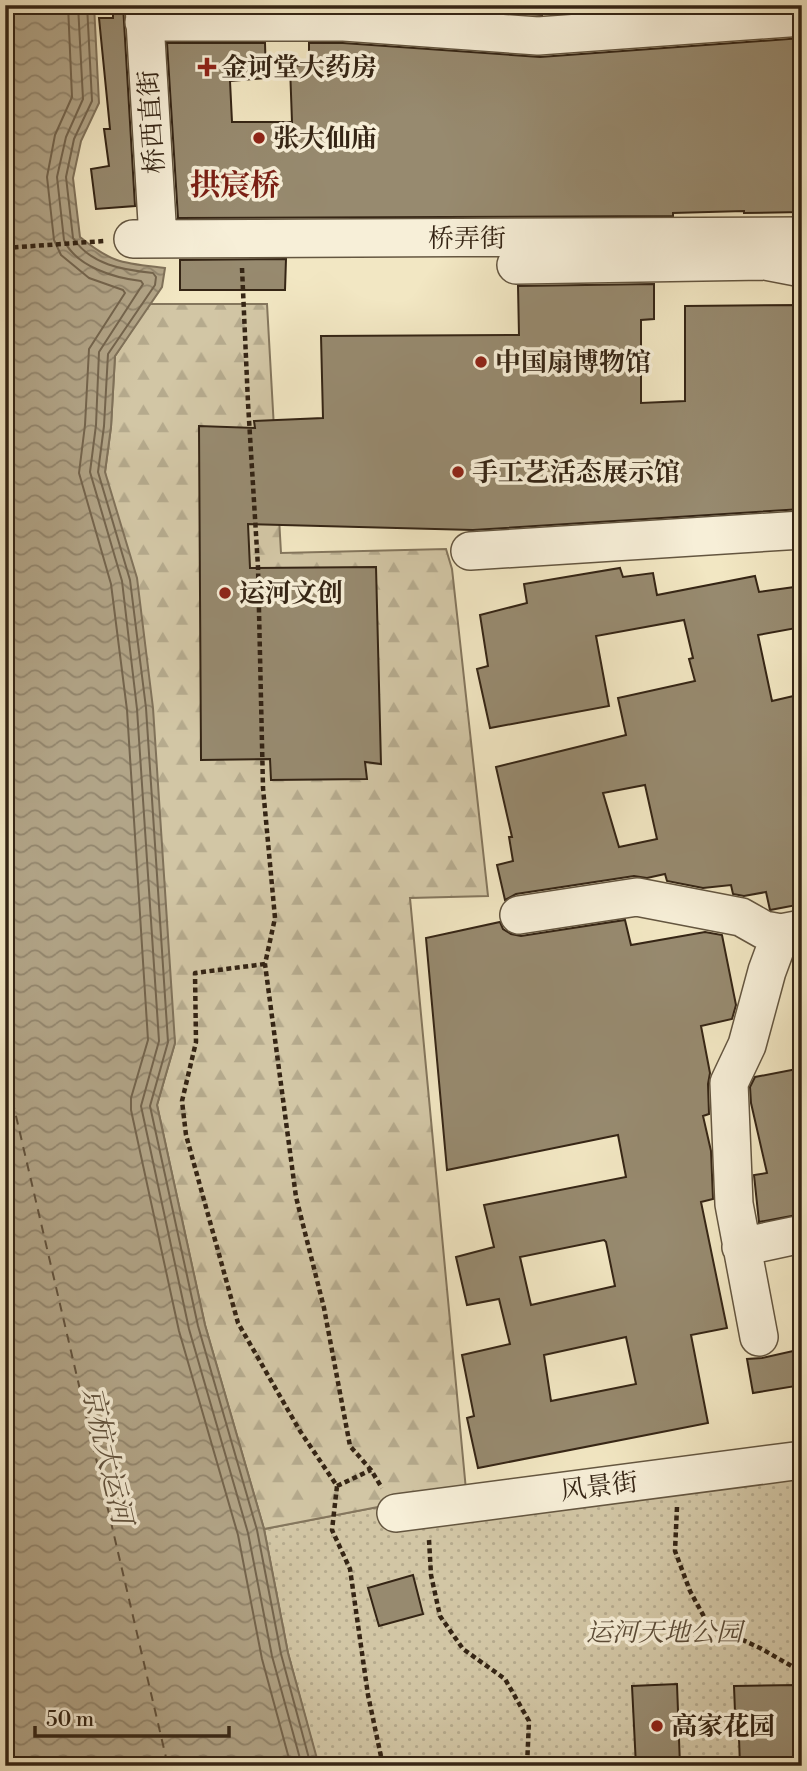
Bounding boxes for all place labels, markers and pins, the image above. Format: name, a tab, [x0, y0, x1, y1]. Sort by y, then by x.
place label: 金诃堂大药房	[221, 52, 377, 84]
marker: 金诃堂大药房	[199, 59, 215, 75]
place label: 张大仙庙	[273, 123, 377, 155]
marker: 张大仙庙	[251, 130, 267, 146]
place label: 中国扇博物馆	[495, 347, 651, 379]
marker: 中国扇博物馆	[473, 354, 489, 370]
place label: 手工艺活态展示馆	[472, 457, 680, 489]
marker: 手工艺活态展示馆	[450, 464, 466, 480]
place label: 运河文创	[239, 578, 343, 610]
marker: 运河文创	[217, 585, 233, 601]
place label: 高家花园	[671, 1711, 775, 1743]
marker: 高家花园	[649, 1718, 665, 1734]

